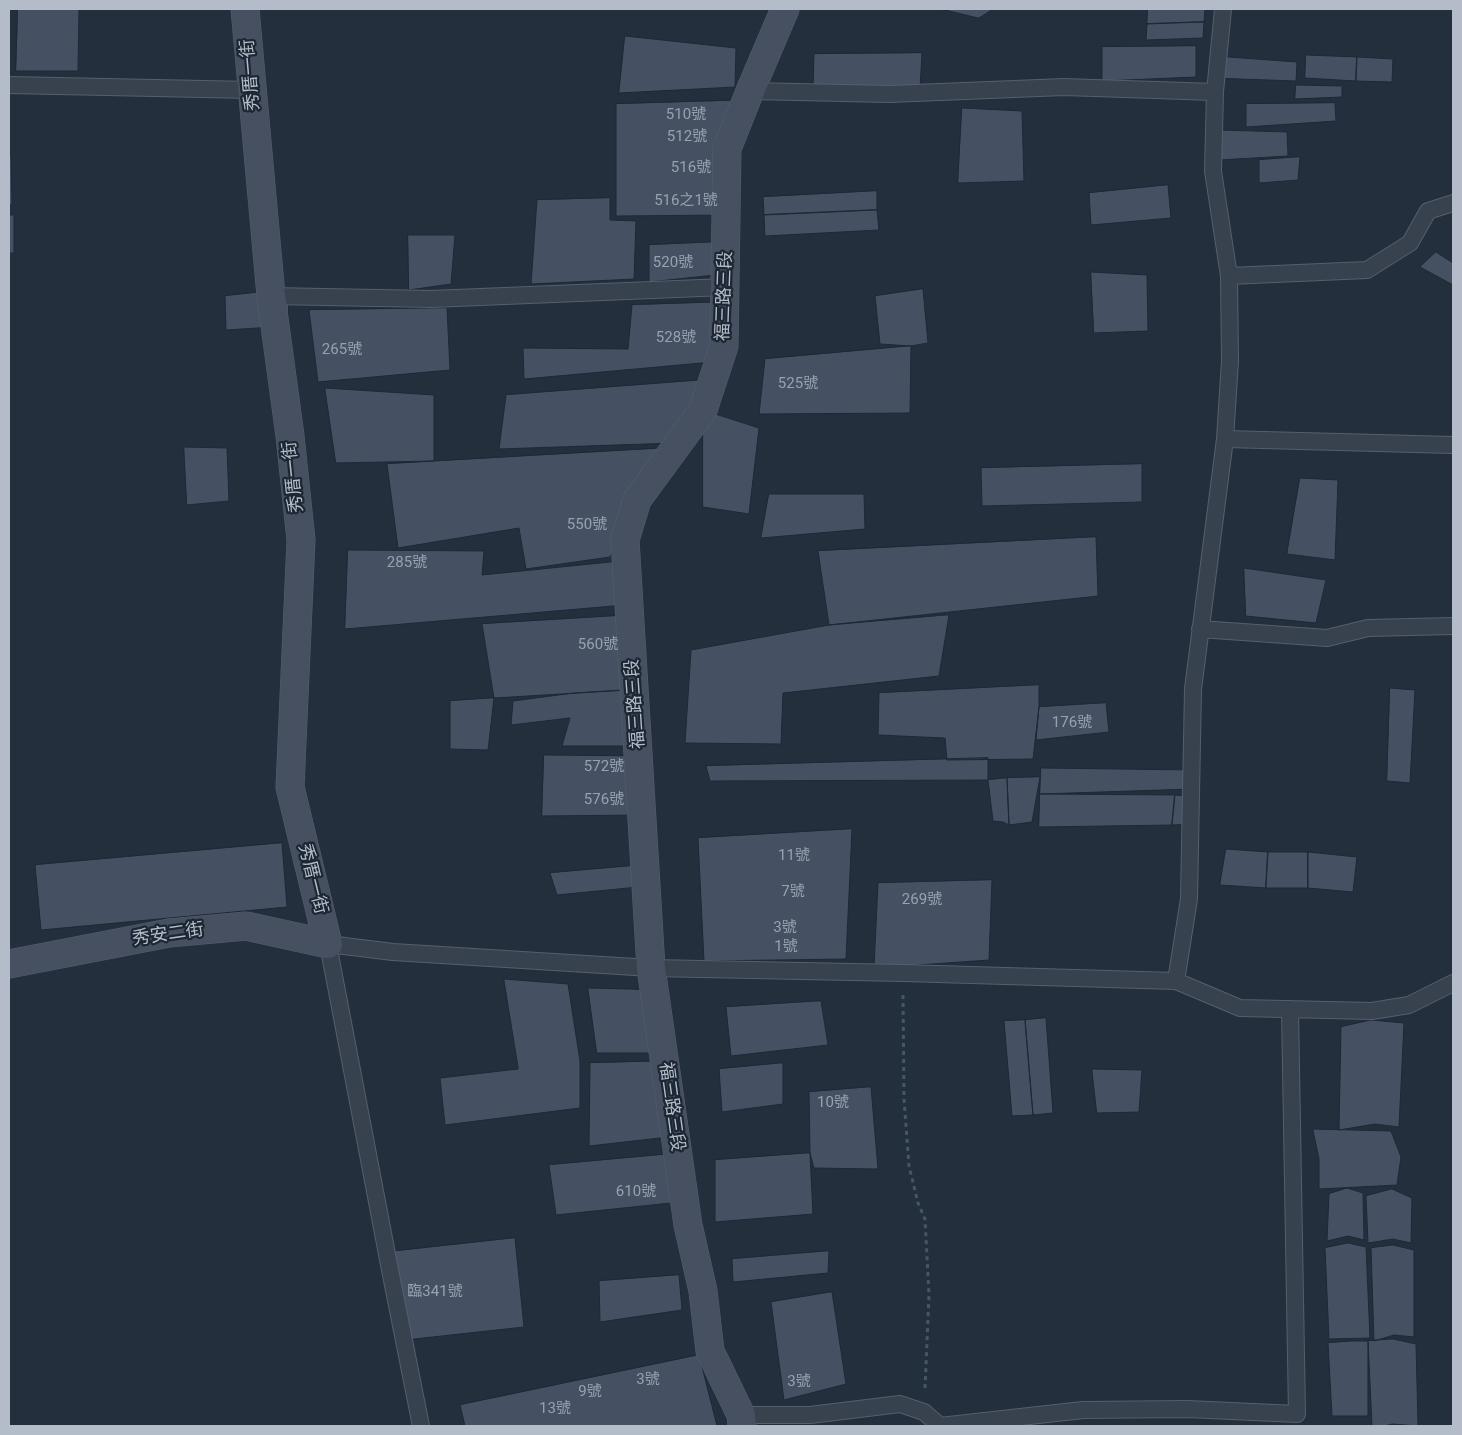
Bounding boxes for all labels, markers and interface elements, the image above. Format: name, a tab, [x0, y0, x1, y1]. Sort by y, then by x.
street label: 秀厝一街	[237, 38, 265, 112]
house number: 510號	[666, 106, 706, 124]
house number: 512號	[667, 128, 707, 146]
house number: 516號	[671, 159, 711, 177]
house number: 516之1號	[654, 192, 718, 210]
street label: 福三路三段	[713, 251, 737, 341]
house number: 520號	[653, 254, 693, 272]
house number: 528號	[656, 329, 696, 347]
house number: 265號	[322, 341, 362, 359]
house number: 525號	[778, 375, 818, 393]
street label: 秀厝一街	[279, 440, 309, 514]
house number: 550號	[567, 516, 607, 534]
house number: 285號	[387, 554, 427, 572]
house number: 560號	[578, 636, 618, 654]
street label: 福三路三段	[622, 658, 650, 750]
house number: 176號	[1052, 714, 1092, 732]
house number: 572號	[584, 758, 624, 776]
house number: 576號	[584, 791, 624, 809]
street label: 秀厝一街	[293, 841, 331, 917]
house number: 11號	[778, 847, 810, 865]
house number: 7號	[781, 883, 805, 901]
house number: 269號	[902, 891, 942, 909]
street label: 秀安二街	[131, 919, 205, 951]
house number: 3號	[773, 919, 797, 937]
house number: 1號	[774, 938, 798, 956]
street label: 福三路三段	[654, 1061, 688, 1153]
house number: 10號	[817, 1094, 849, 1112]
house number: 610號	[616, 1183, 656, 1201]
house number: 臨341號	[407, 1283, 463, 1301]
house number: 3號	[636, 1371, 660, 1389]
house number: 3號	[787, 1373, 811, 1391]
house number: 9號	[578, 1383, 602, 1401]
house number: 13號	[539, 1400, 571, 1418]

